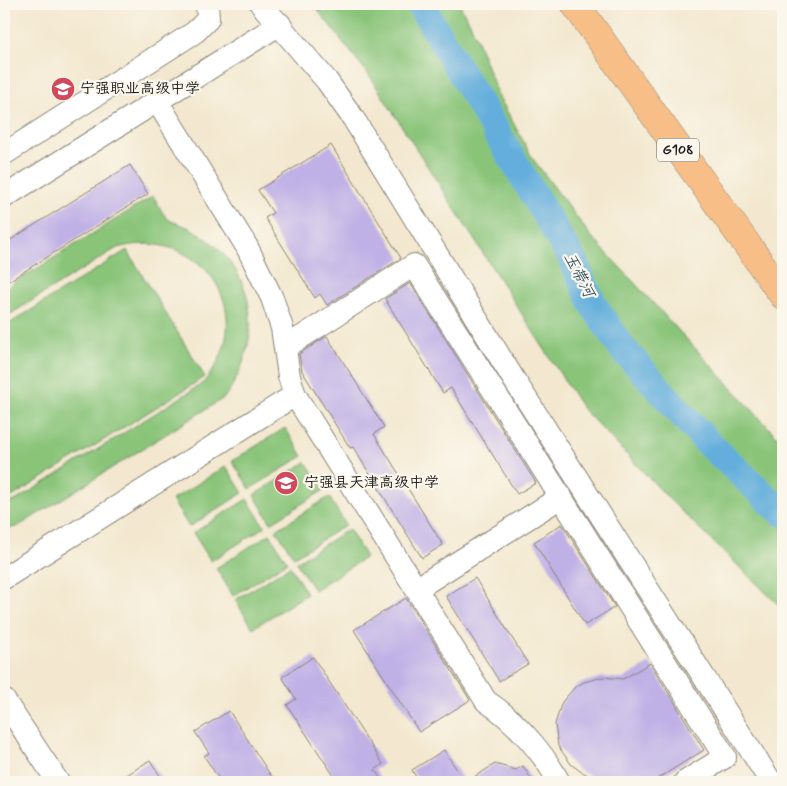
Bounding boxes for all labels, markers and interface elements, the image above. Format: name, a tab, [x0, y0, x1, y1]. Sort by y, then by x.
school or university icon: 宁强职业高级中学	[50, 76, 76, 102]
place label: 宁强职业高级中学	[80, 79, 200, 99]
road number: G108	[657, 138, 699, 162]
water label: 玉带河	[559, 249, 601, 304]
school or university icon: 宁强县天津高级中学	[273, 470, 299, 496]
place label: 宁强县天津高级中学	[304, 473, 439, 493]

